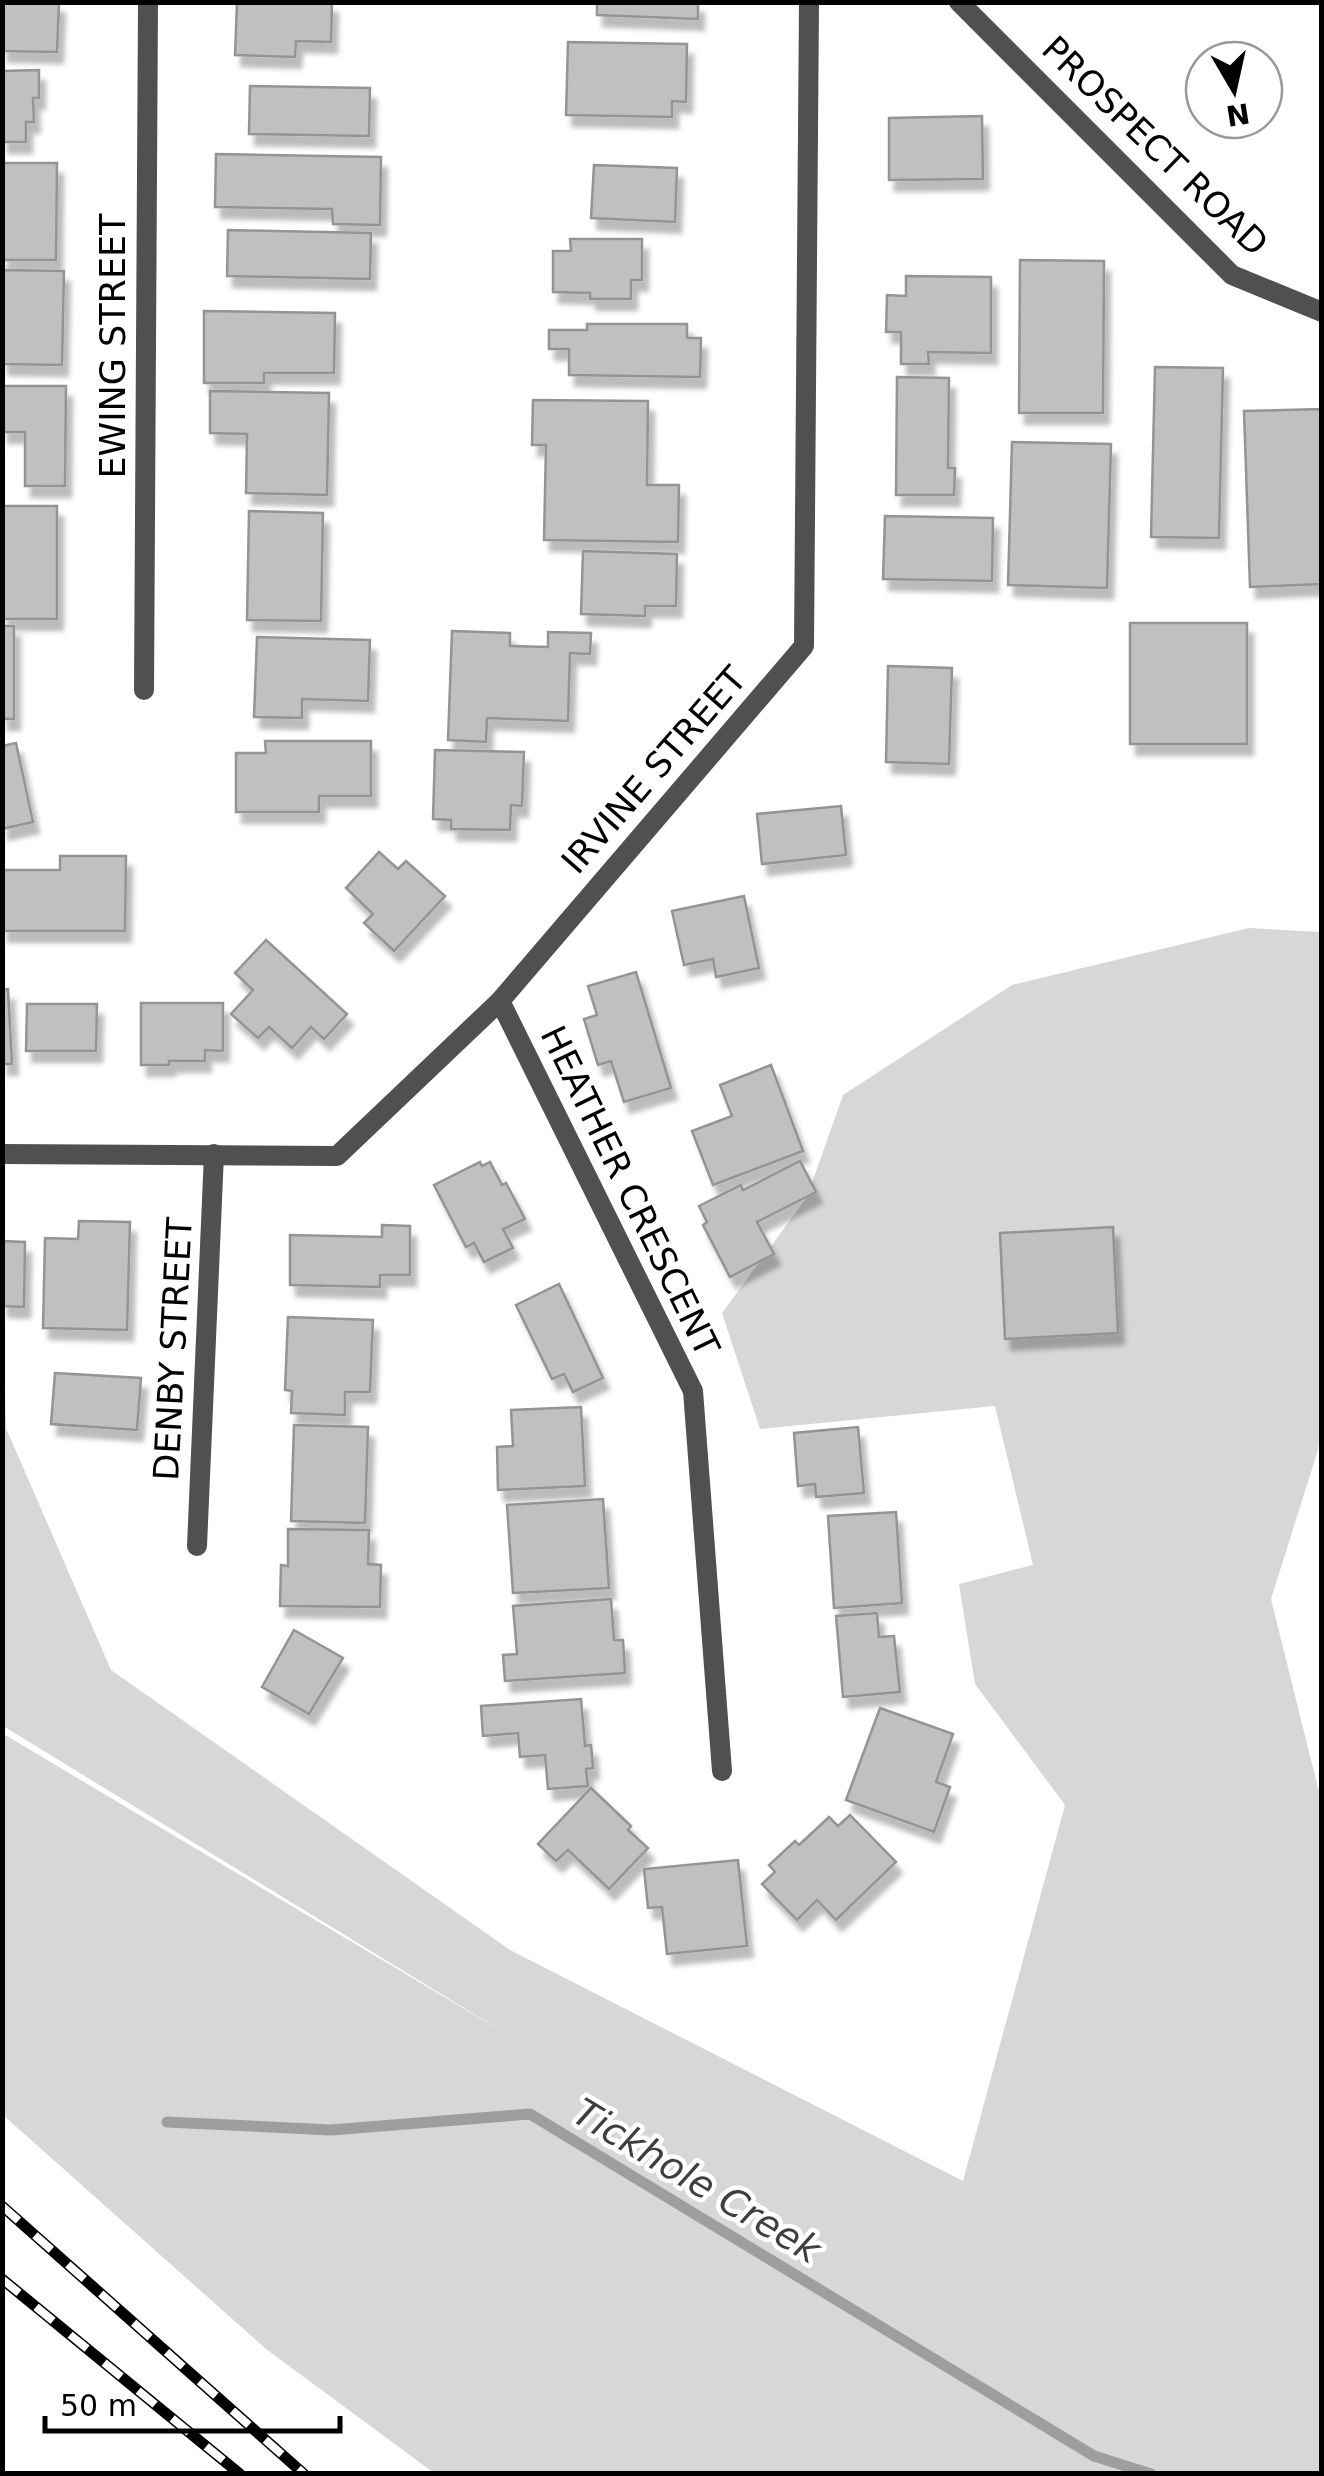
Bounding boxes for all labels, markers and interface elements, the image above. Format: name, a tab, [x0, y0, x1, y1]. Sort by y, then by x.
street label: PROSPECT ROAD	[1034, 28, 1276, 264]
north arrow	[1184, 40, 1284, 140]
text: N	[1224, 96, 1252, 132]
street label: EWING STREET	[93, 213, 133, 479]
street label: IRVINE STREET	[554, 658, 755, 881]
street label: HEATHER CRESCENT	[533, 1019, 728, 1363]
street label: DENBY STREET	[146, 1216, 200, 1482]
water label: Tickhole Creek	[565, 2090, 830, 2273]
scale bar	[45, 2371, 340, 2433]
text: 50 m	[60, 2388, 137, 2423]

